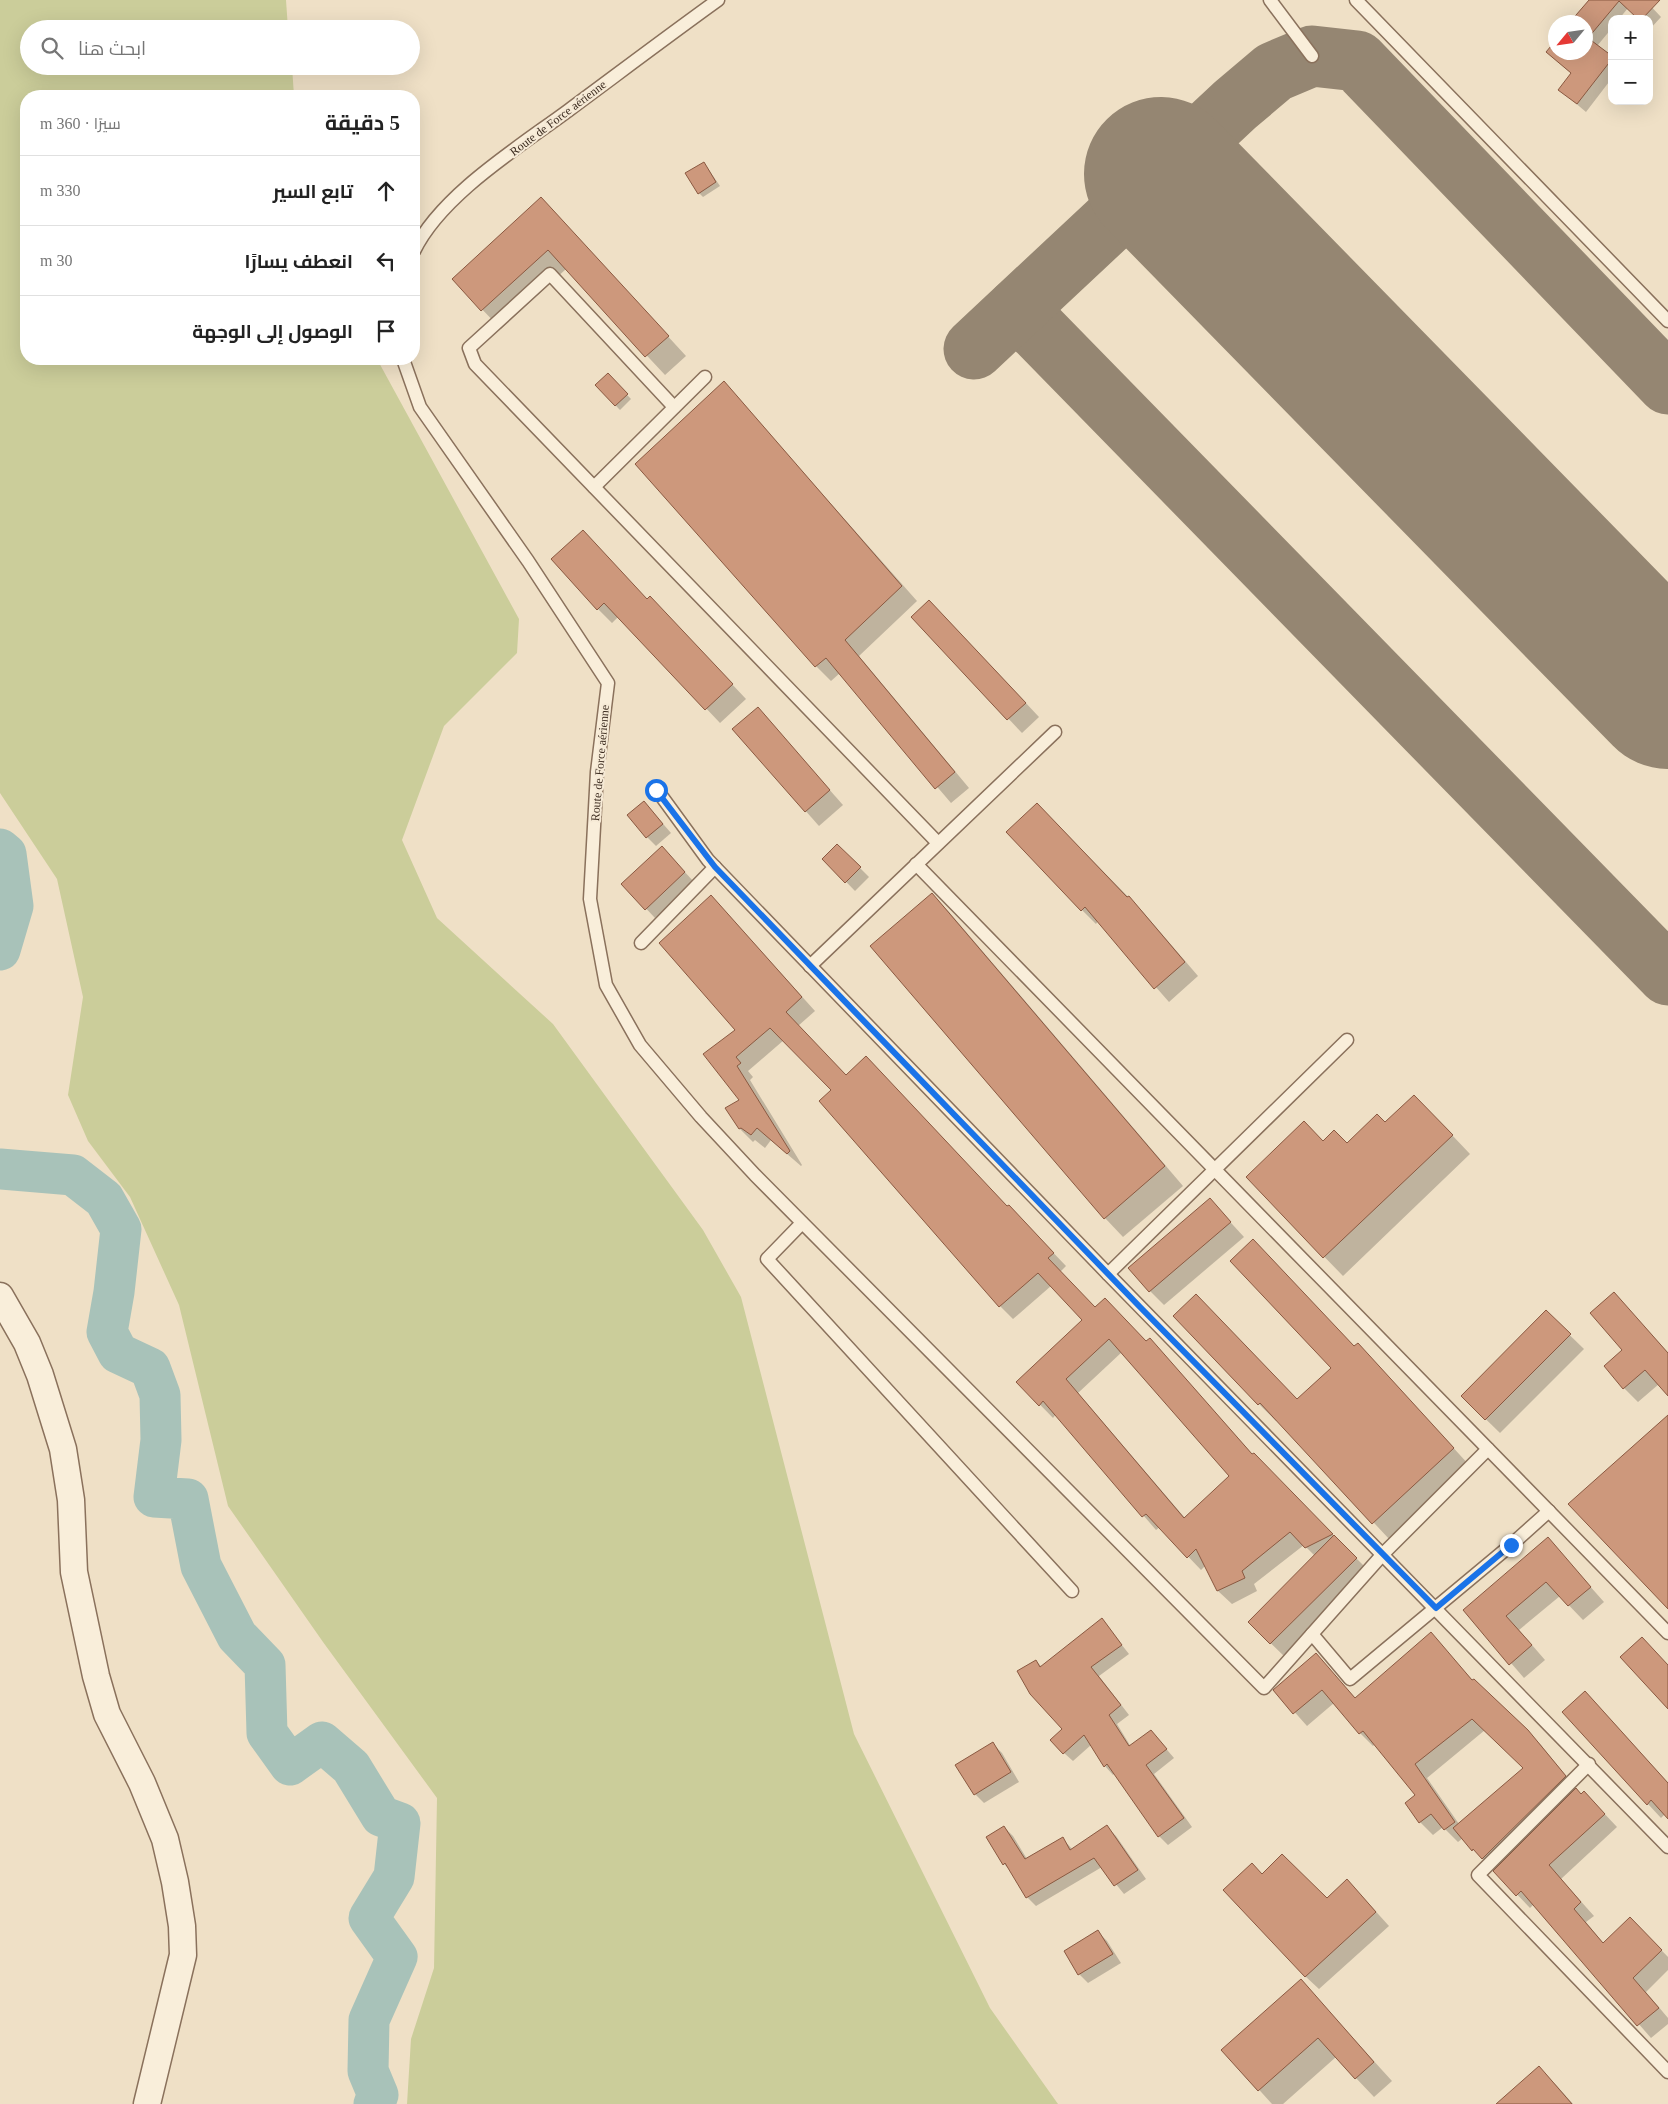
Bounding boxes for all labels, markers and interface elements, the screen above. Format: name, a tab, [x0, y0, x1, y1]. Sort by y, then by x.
north arrow	[1548, 15, 1593, 60]
map controls	[1608, 15, 1653, 105]
button: +	[1608, 15, 1653, 60]
search box	[20, 20, 420, 75]
icon: search	[38, 34, 66, 62]
text: ابحث هنا	[78, 38, 146, 59]
button: −	[1608, 60, 1653, 105]
street label: Route de Force aérienne	[507, 77, 609, 159]
text: 5 دقيقة	[325, 111, 400, 135]
text: سيرًا · 360 m	[40, 115, 121, 132]
icon: ahead	[372, 177, 400, 205]
text: تابع السير	[273, 181, 353, 202]
text: 330 m	[40, 182, 80, 199]
icon: left	[372, 247, 400, 275]
text: انعطف يسارًا	[245, 251, 353, 272]
text: 30 m	[40, 252, 72, 269]
icon: arrive	[372, 317, 400, 345]
text: الوصول إلى الوجهة	[192, 321, 353, 342]
street label: Route de Force aérienne	[588, 704, 612, 822]
route start	[645, 779, 668, 802]
route end	[1500, 1534, 1523, 1557]

